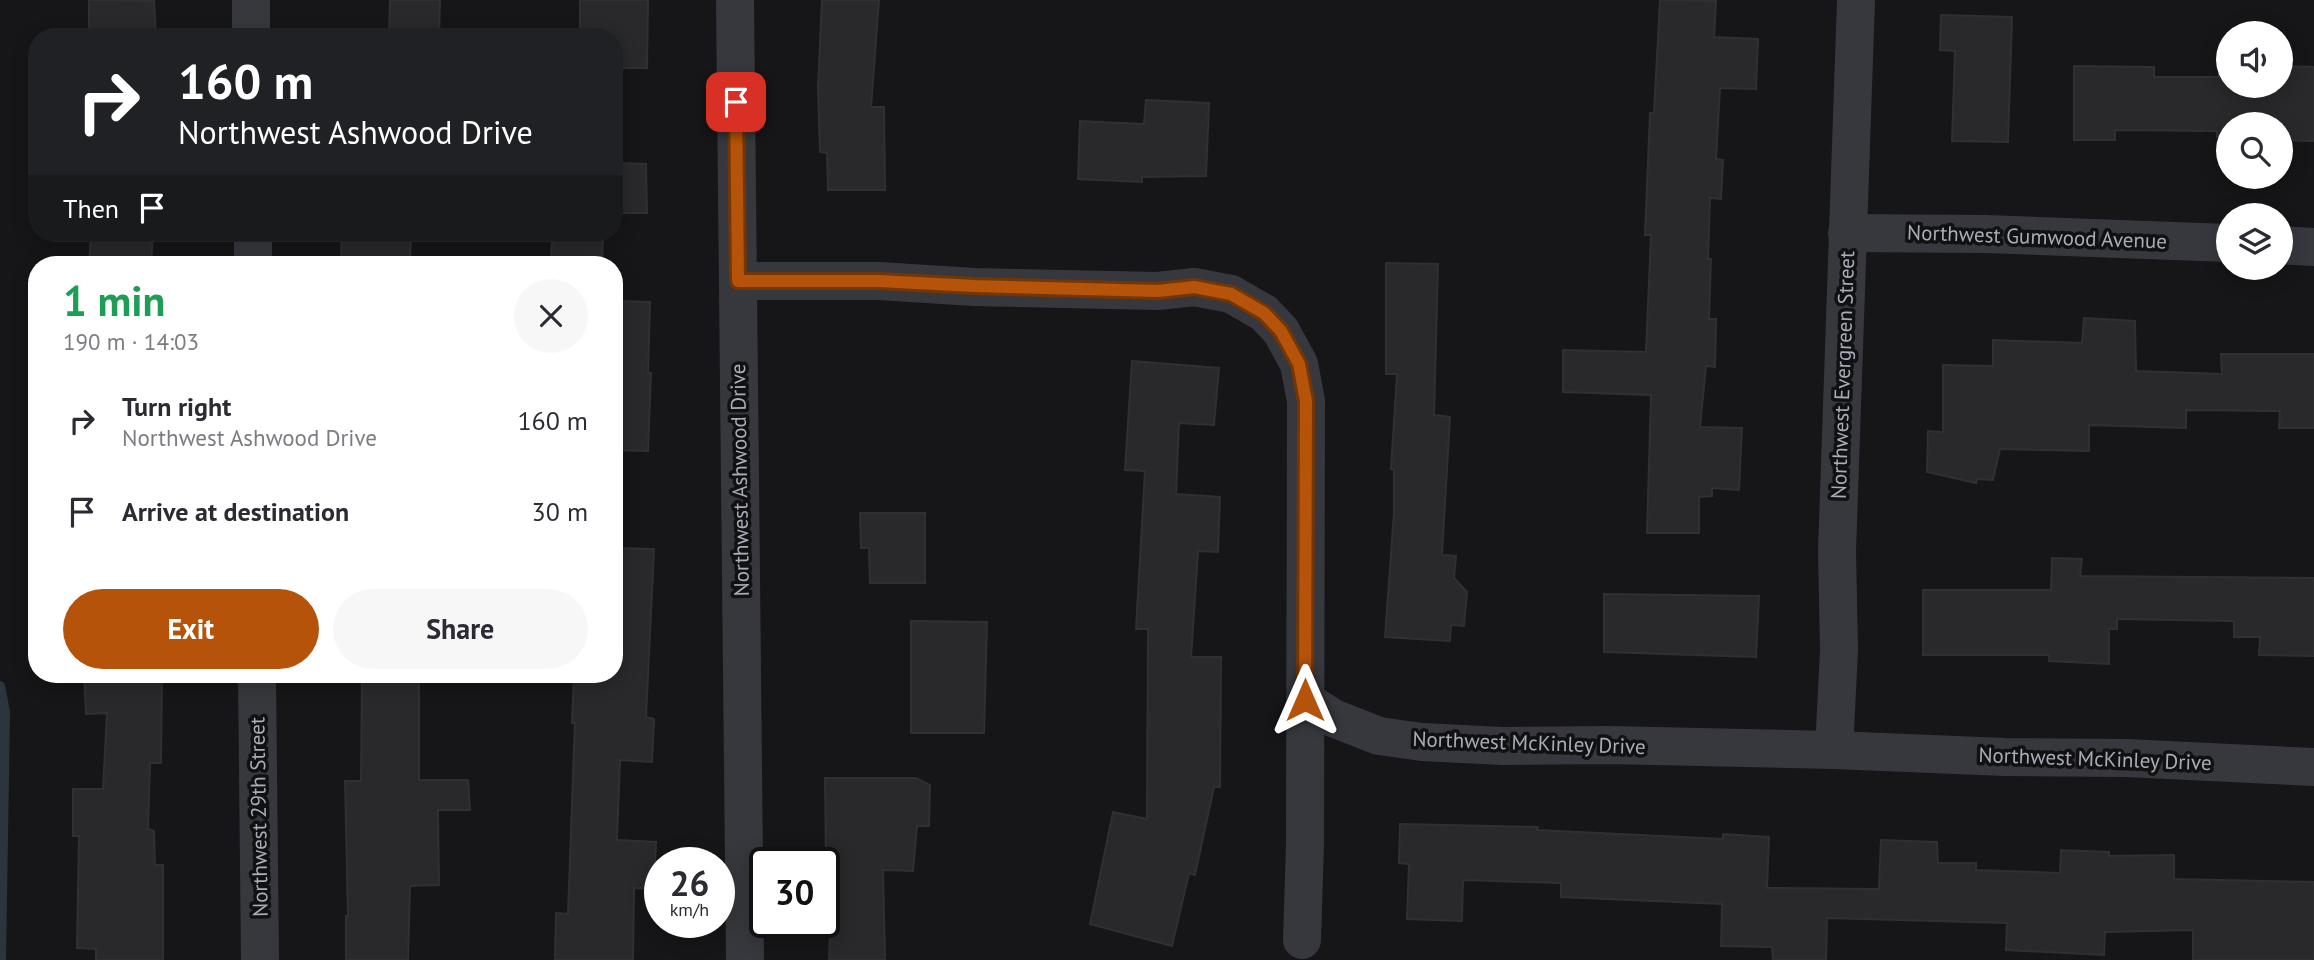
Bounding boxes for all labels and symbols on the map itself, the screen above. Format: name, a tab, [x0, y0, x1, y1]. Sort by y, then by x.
pin	[706, 72, 766, 132]
street label: Northwest Gumwood Avenue	[1907, 218, 2167, 255]
street label: Northwest Evergreen Street	[1825, 250, 1860, 500]
street label: Northwest Ashwood Drive	[724, 363, 755, 597]
position arrow	[1268, 663, 1342, 737]
street label: Northwest 29th Street	[243, 717, 274, 917]
street label: Northwest McKinley Drive	[1412, 725, 1646, 760]
street label: Northwest McKinley Drive	[1978, 741, 2212, 776]
speed limit sign: 30	[749, 847, 840, 938]

